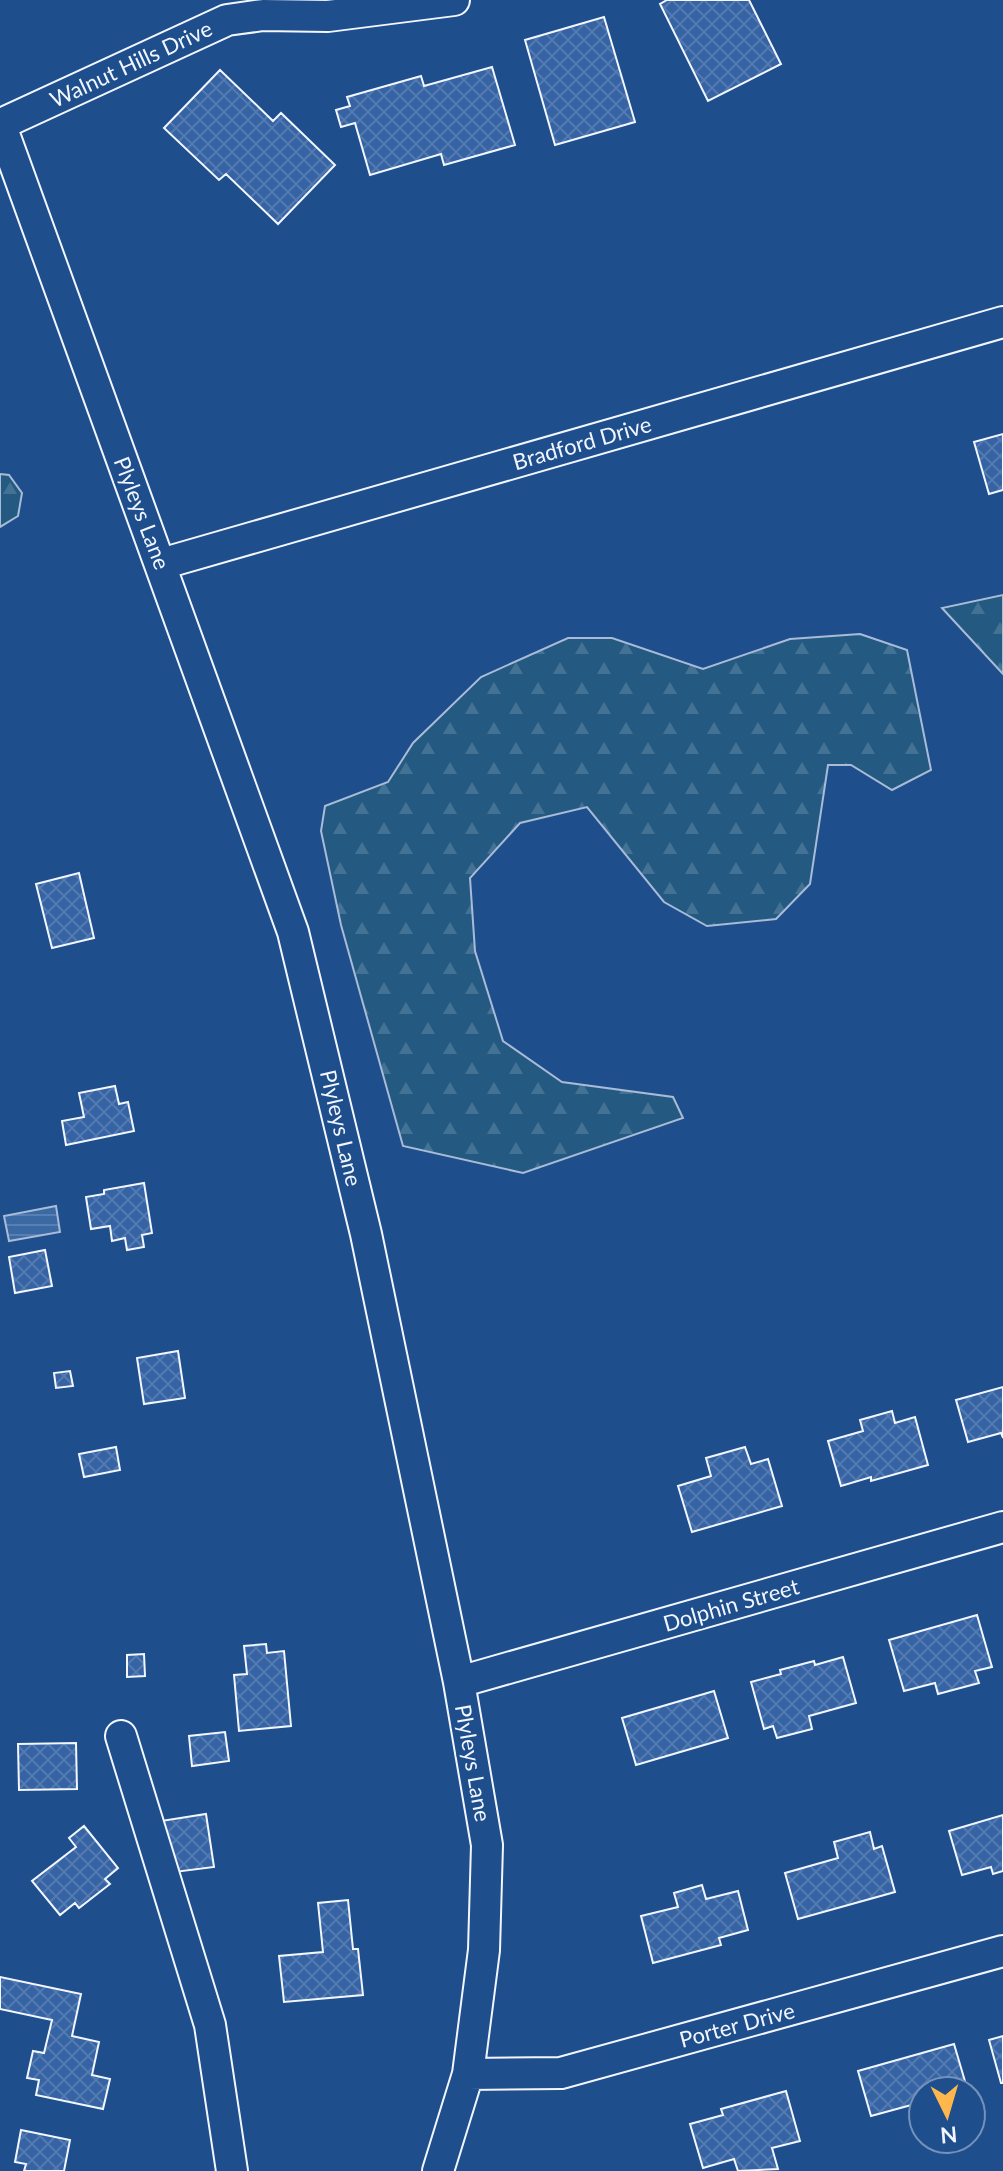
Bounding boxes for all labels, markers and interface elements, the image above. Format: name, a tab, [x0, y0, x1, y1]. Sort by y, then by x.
street label: Walnut Hills Drive	[45, 14, 216, 113]
street label: Bradford Drive	[509, 410, 654, 475]
street label: Plyleys Lane	[109, 453, 176, 573]
street label: Plyleys Lane	[315, 1067, 368, 1189]
street label: Dolphin Street	[660, 1572, 802, 1637]
street label: Plyleys Lane	[450, 1702, 497, 1824]
street label: Porter Drive	[676, 1996, 797, 2053]
north arrow	[907, 2075, 987, 2155]
text: N	[939, 2121, 958, 2150]

